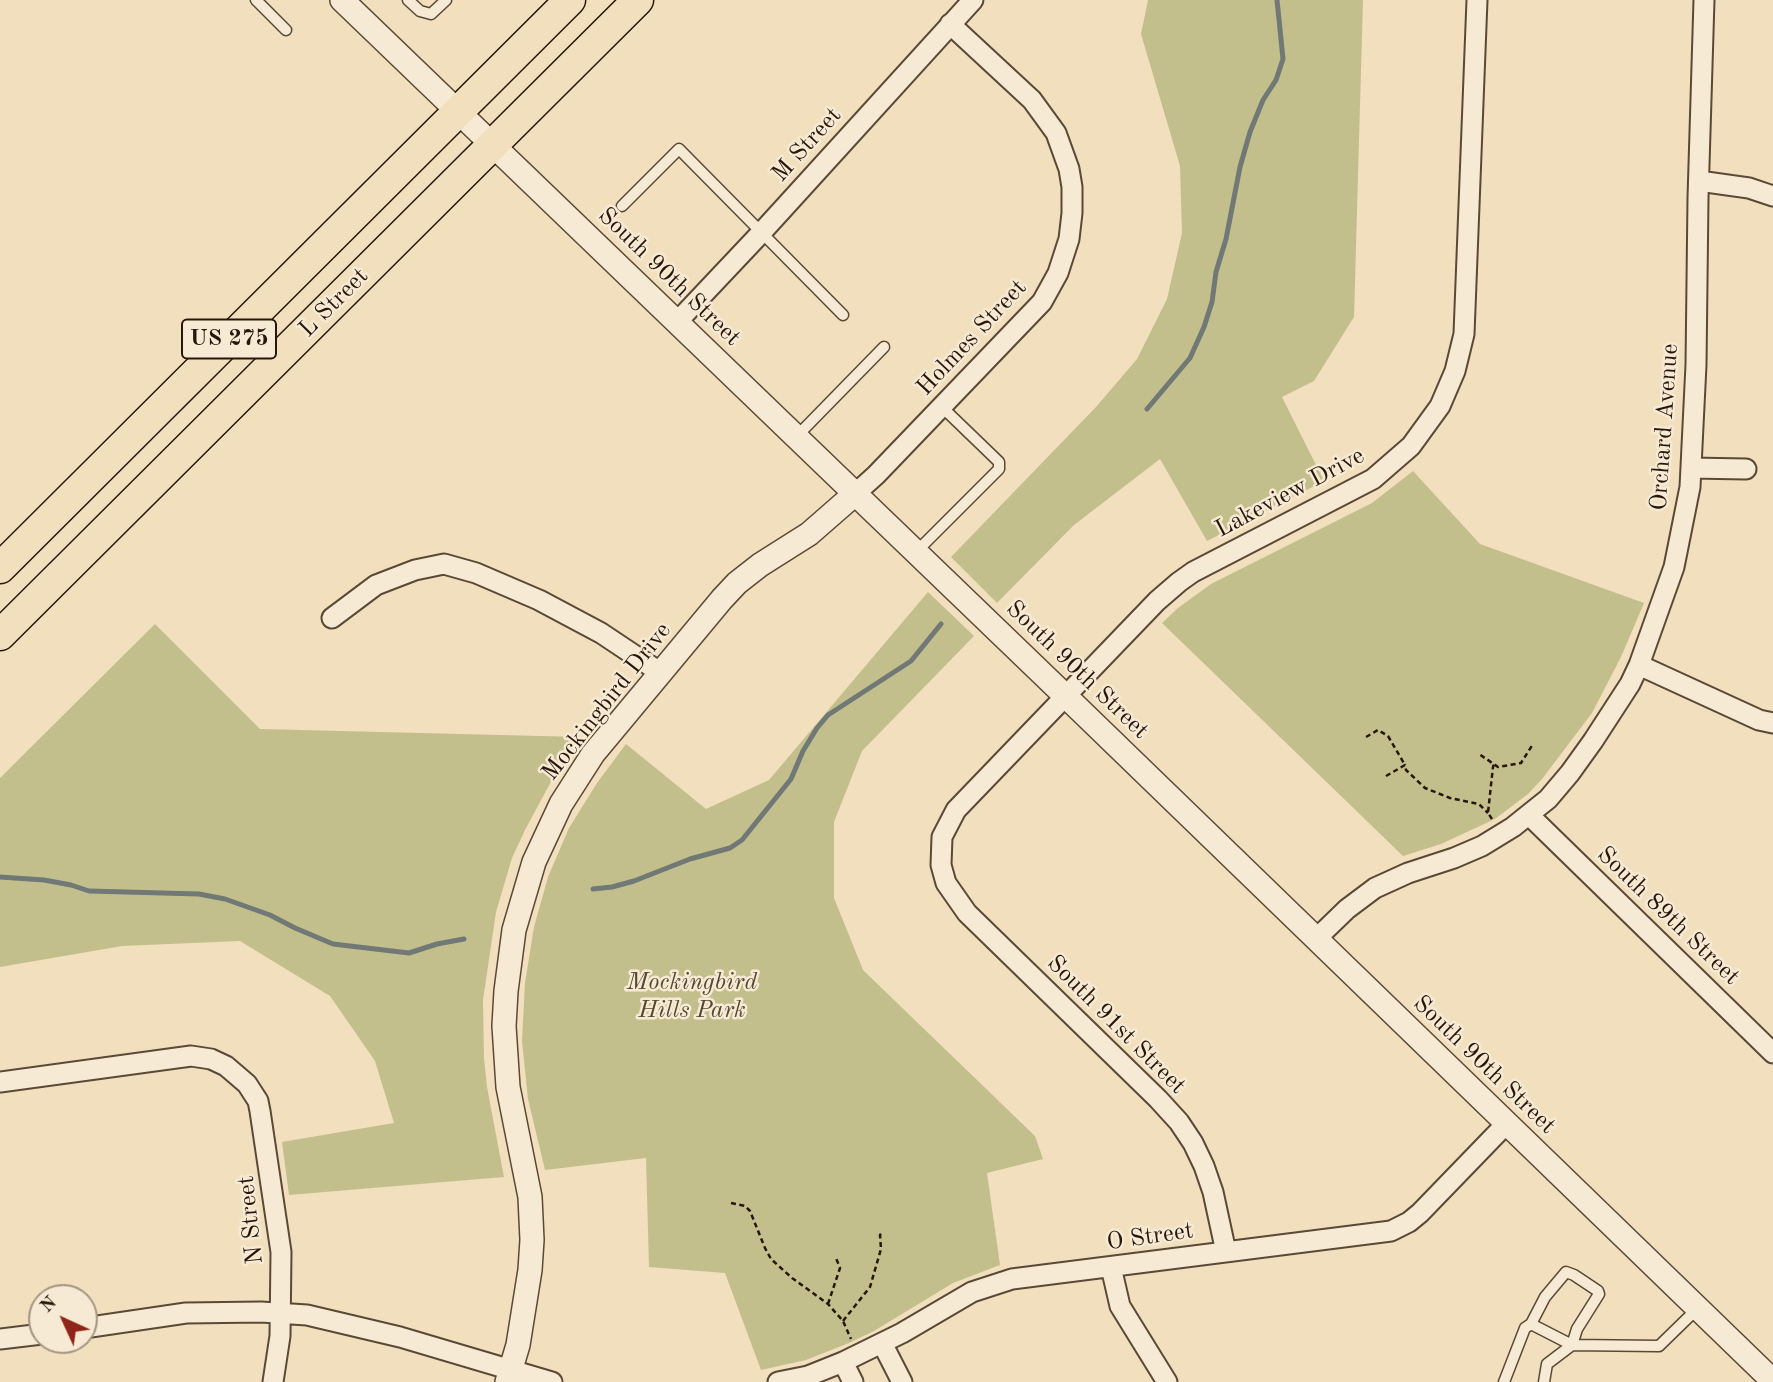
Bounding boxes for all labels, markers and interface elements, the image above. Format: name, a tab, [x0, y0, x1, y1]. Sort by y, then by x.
street label: M Street	[766, 102, 848, 188]
street label: South 90th Street	[592, 202, 746, 352]
street label: L Street	[293, 262, 375, 344]
street label: Holmes Street	[911, 274, 1033, 402]
road number: US 275	[182, 320, 276, 358]
street label: Orchard Avenue	[1645, 343, 1685, 511]
street label: Lakeview Drive	[1211, 442, 1369, 544]
street label: South 90th Street	[1000, 595, 1154, 745]
street label: Mockingbird Drive	[536, 617, 678, 787]
street label: South 89th Street	[1591, 841, 1745, 991]
street label: South 91st Street	[1040, 949, 1192, 1101]
park label: Mockingbird Hills Park	[627, 969, 757, 1025]
street label: South 90th Street	[1407, 990, 1561, 1140]
street label: N Street	[232, 1174, 270, 1266]
street label: O Street	[1105, 1217, 1195, 1257]
north arrow	[28, 1284, 98, 1354]
text: N	[37, 1293, 61, 1317]

